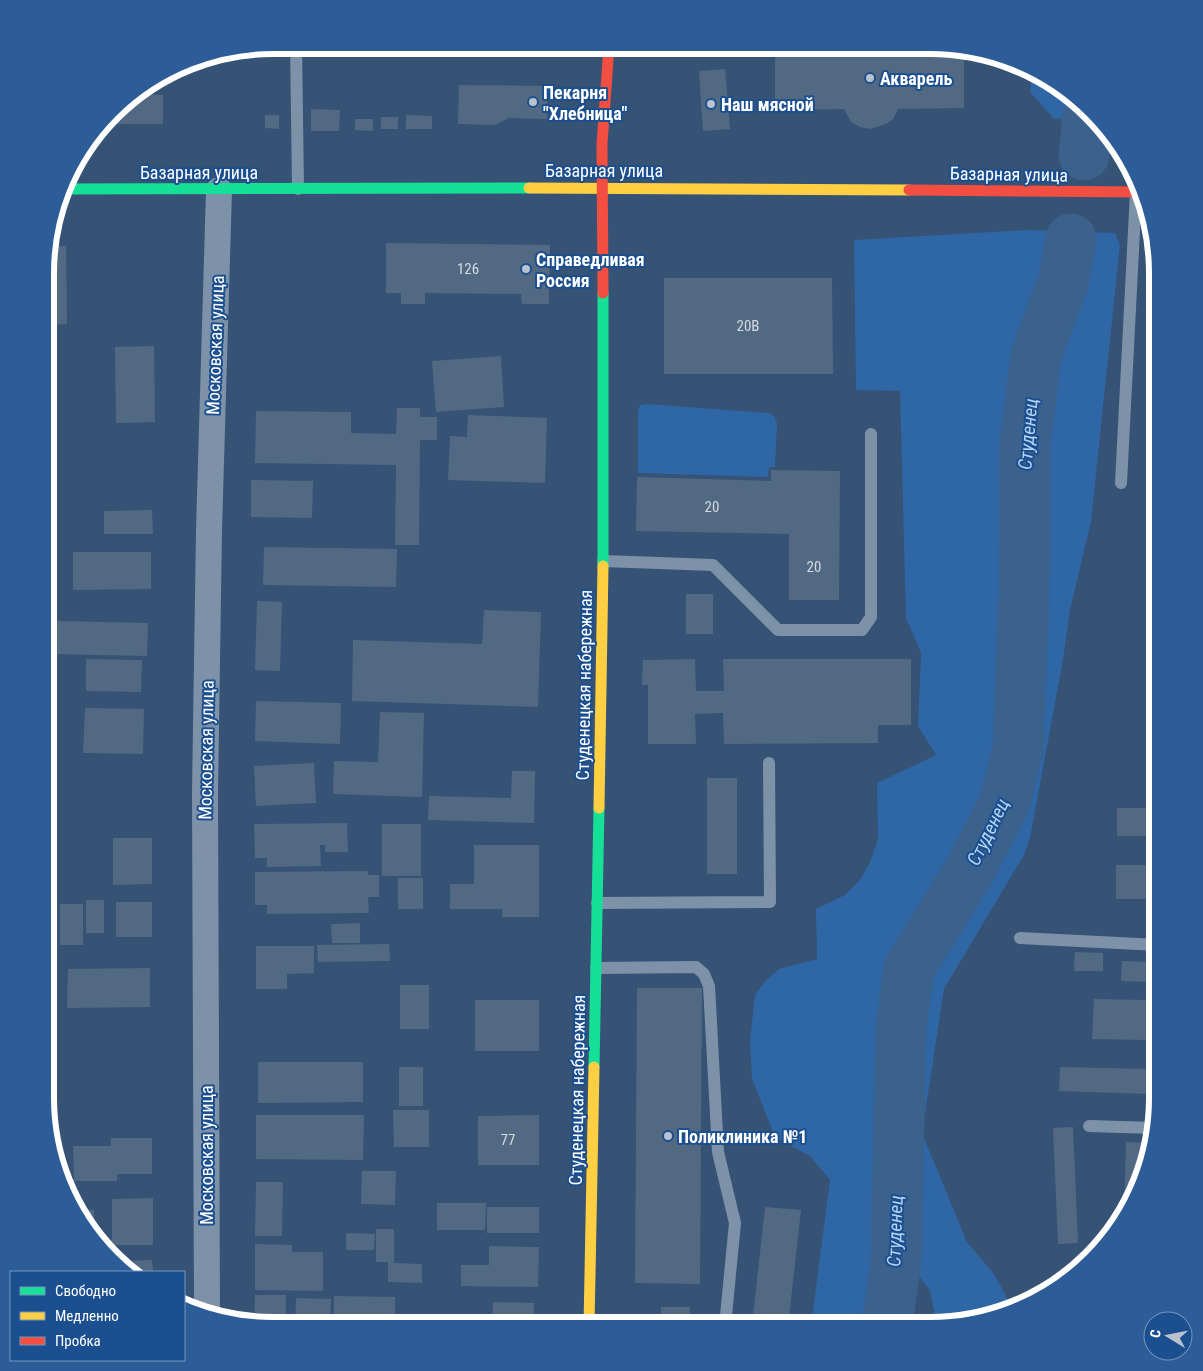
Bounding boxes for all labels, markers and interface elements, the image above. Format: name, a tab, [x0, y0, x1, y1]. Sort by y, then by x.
place label: Акварель	[880, 68, 952, 89]
marker: Акварель	[864, 72, 876, 84]
place label: Пекарня "Хлебница"	[543, 82, 628, 124]
place label: Наш мясной	[721, 94, 814, 115]
marker: Пекарня "Хлебница"	[527, 96, 539, 108]
marker: Наш мясной	[705, 98, 717, 110]
street label: Базарная улица	[545, 160, 663, 181]
street label: Базарная улица	[140, 162, 258, 183]
street label: Базарная улица	[950, 162, 1068, 186]
place label: Справедливая Россия	[536, 249, 645, 291]
house number: 126	[457, 260, 479, 278]
marker: Справедливая Россия	[520, 263, 532, 275]
street label: Московская улица	[202, 275, 228, 415]
house number: 20В	[737, 317, 760, 335]
water label: Студенец	[1013, 397, 1043, 471]
house number: 20	[705, 498, 719, 516]
house number: 20	[807, 558, 821, 576]
street label: Студенецкая набережная	[572, 589, 596, 781]
street label: Московская улица	[194, 680, 218, 820]
water label: Студенец	[962, 795, 1014, 869]
street label: Студенецкая набережная	[565, 994, 589, 1186]
street label: Московская улица	[196, 1085, 217, 1225]
place label: Поликлиника №1	[678, 1126, 807, 1147]
marker: Поликлиника №1	[662, 1130, 674, 1142]
house number: 77	[501, 1131, 515, 1149]
water label: Студенец	[882, 1195, 908, 1267]
legend	[10, 1271, 185, 1361]
text: Свободно	[55, 1282, 116, 1300]
text: Медленно	[55, 1307, 119, 1325]
north arrow	[1143, 1311, 1193, 1361]
text: С	[1147, 1328, 1164, 1339]
text: Пробка	[55, 1332, 101, 1350]

